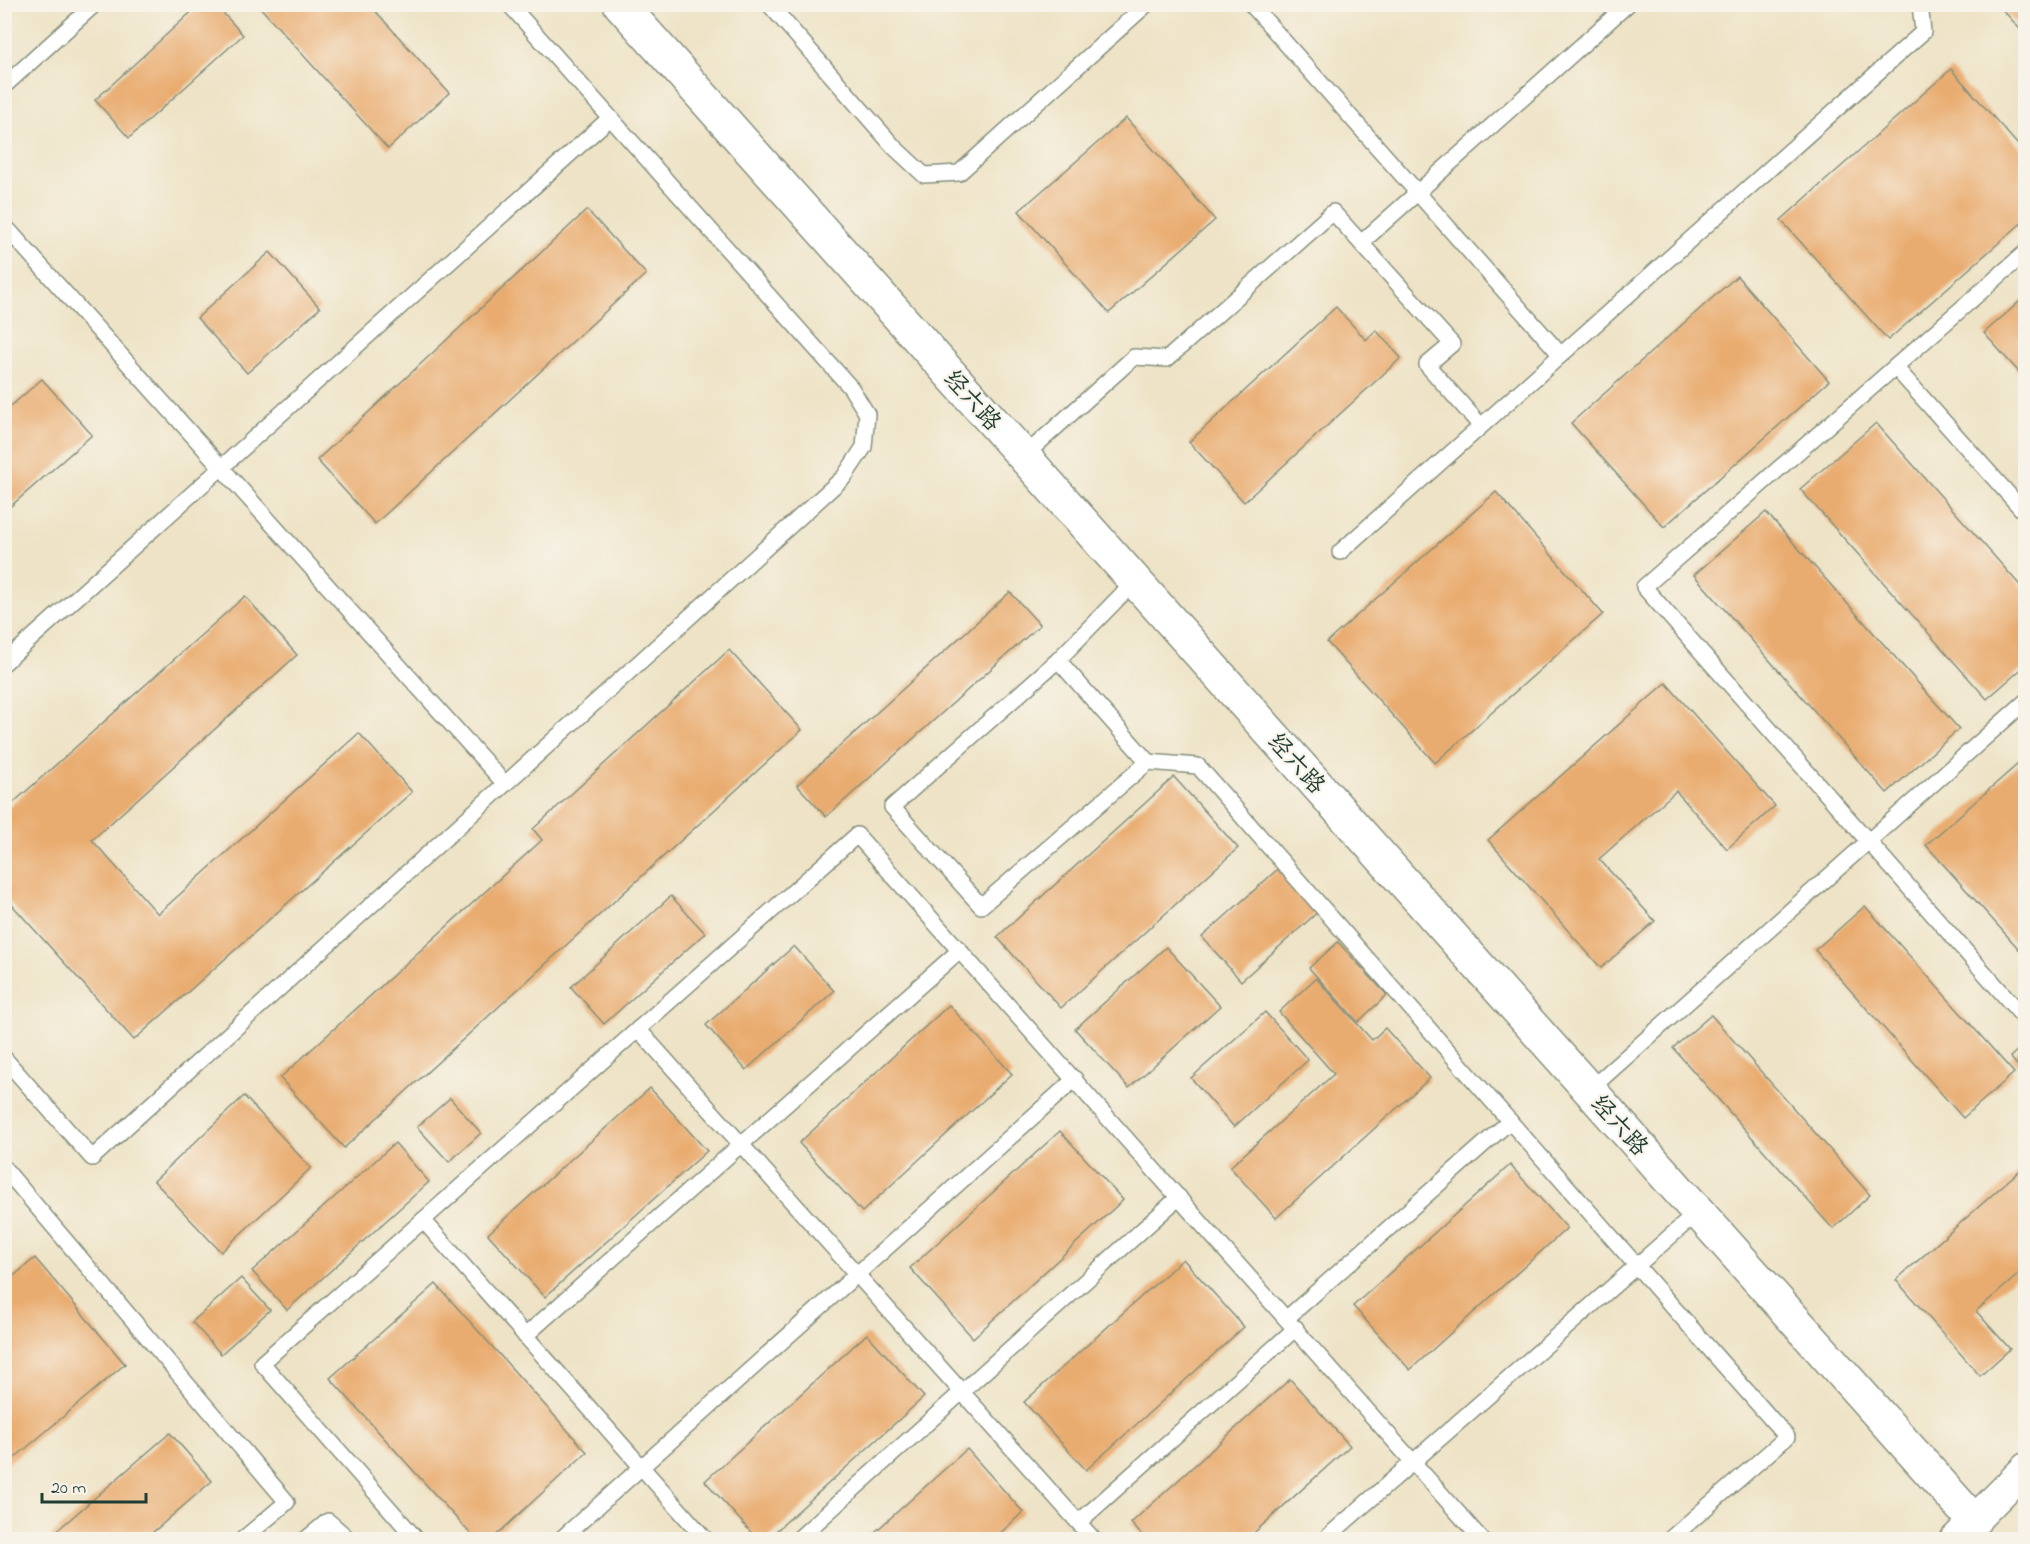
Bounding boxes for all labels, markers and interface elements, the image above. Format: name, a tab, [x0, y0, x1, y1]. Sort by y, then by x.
street label: 经六路	[934, 363, 1008, 440]
street label: 经六路	[1258, 726, 1332, 803]
street label: 经六路	[1581, 1088, 1655, 1165]
scale bar	[42, 1466, 146, 1504]
text: 20 m	[51, 1476, 86, 1502]

